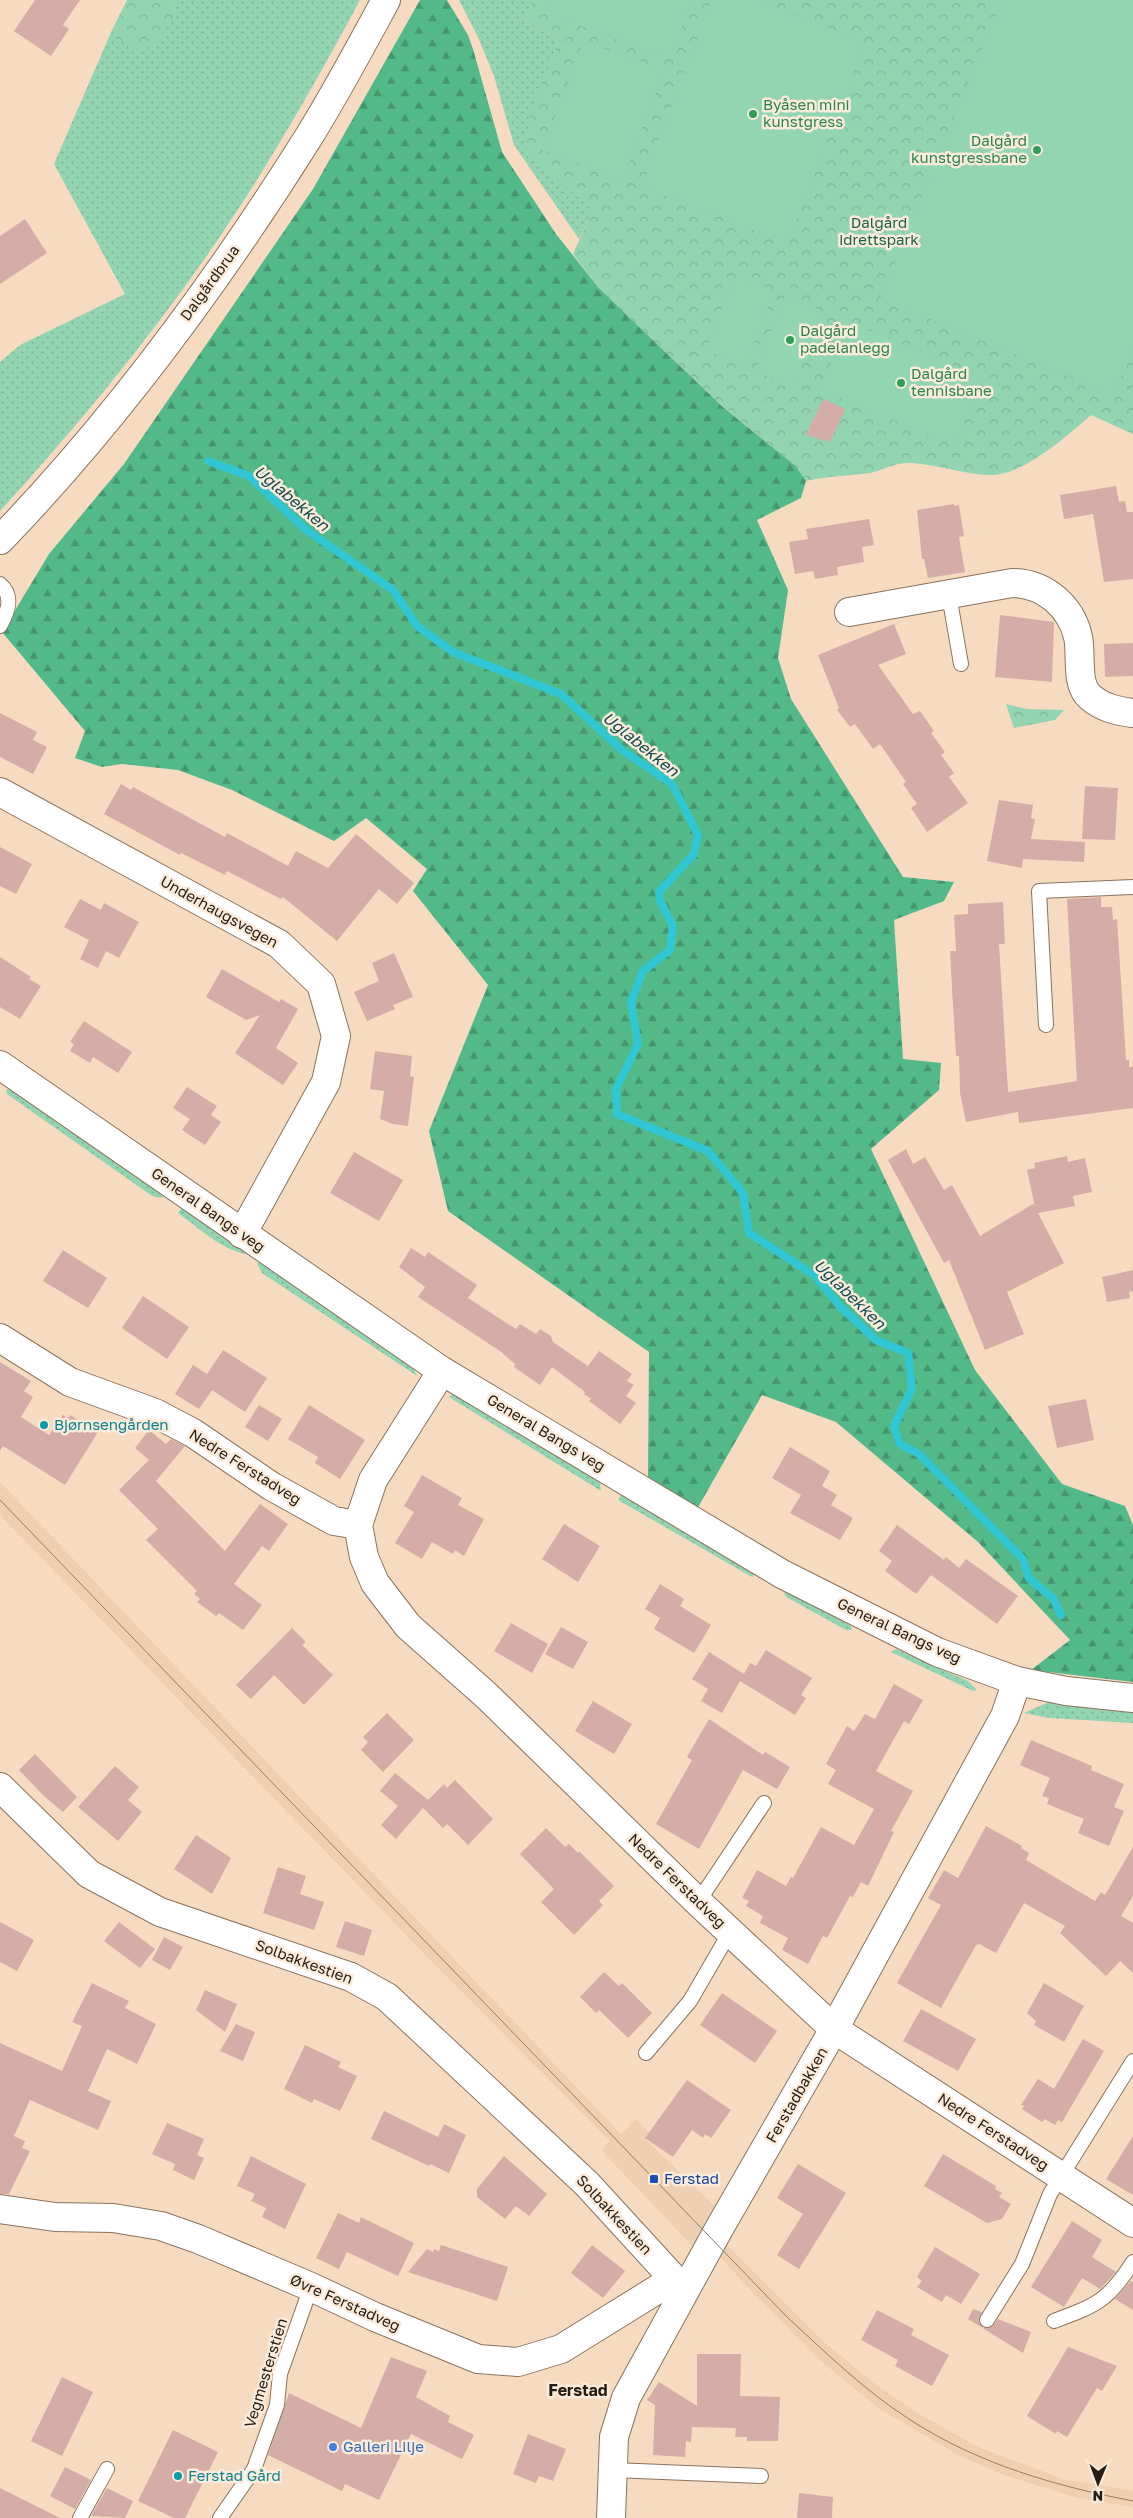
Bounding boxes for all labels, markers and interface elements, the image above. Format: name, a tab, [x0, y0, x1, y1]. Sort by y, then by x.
place label: Byåsen mini kunstgress	[763, 95, 850, 130]
marker: Byåsen mini kunstgress	[747, 108, 759, 120]
place label: Dalgård kunstgressbane	[911, 131, 1027, 166]
marker: Dalgård kunstgressbane	[1031, 144, 1043, 156]
park label: Dalgård idrettspark	[839, 213, 919, 248]
street label: Dalgårdbrua	[176, 241, 243, 324]
place label: Dalgård padelanlegg	[800, 321, 890, 356]
marker: Dalgård padelanlegg	[784, 334, 796, 346]
place label: Dalgård tennisbane	[911, 364, 992, 399]
marker: Dalgård tennisbane	[895, 377, 907, 389]
water label: Uglabekken	[250, 461, 334, 536]
water label: Uglabekken	[599, 707, 684, 781]
street label: Underhaugsvegen	[157, 871, 282, 951]
street label: General Bangs veg	[148, 1163, 269, 1255]
water label: Uglabekken	[810, 1255, 891, 1334]
street label: General Bangs veg	[484, 1390, 609, 1475]
place label: Bjørnsengården	[54, 1415, 169, 1433]
marker: Bjørnsengården	[38, 1419, 50, 1431]
street label: Nedre Ferstadveg	[186, 1424, 305, 1508]
street label: General Bangs veg	[835, 1593, 964, 1667]
street label: Nedre Ferstadveg	[625, 1829, 730, 1931]
street label: Solbakkestien	[253, 1935, 356, 1987]
street label: Ferstadbakken	[762, 2044, 831, 2145]
street label: Nedre Ferstadveg	[935, 2089, 1052, 2174]
place label: Ferstad	[664, 2169, 719, 2187]
street label: Solbakkestien	[573, 2171, 656, 2258]
marker: Ferstad	[648, 2173, 660, 2185]
street label: Øvre Ferstadveg	[288, 2270, 403, 2334]
street label: Vegmesterstien	[240, 2316, 290, 2430]
district label: Ferstad	[548, 2380, 608, 2400]
place label: Galleri Lilje	[343, 2437, 424, 2455]
marker: Galleri Lilje	[327, 2441, 339, 2453]
north arrow	[1073, 2458, 1123, 2508]
place label: Ferstad Gård	[188, 2466, 281, 2484]
marker: Ferstad Gård	[172, 2470, 184, 2482]
text: N	[1092, 2488, 1103, 2505]

